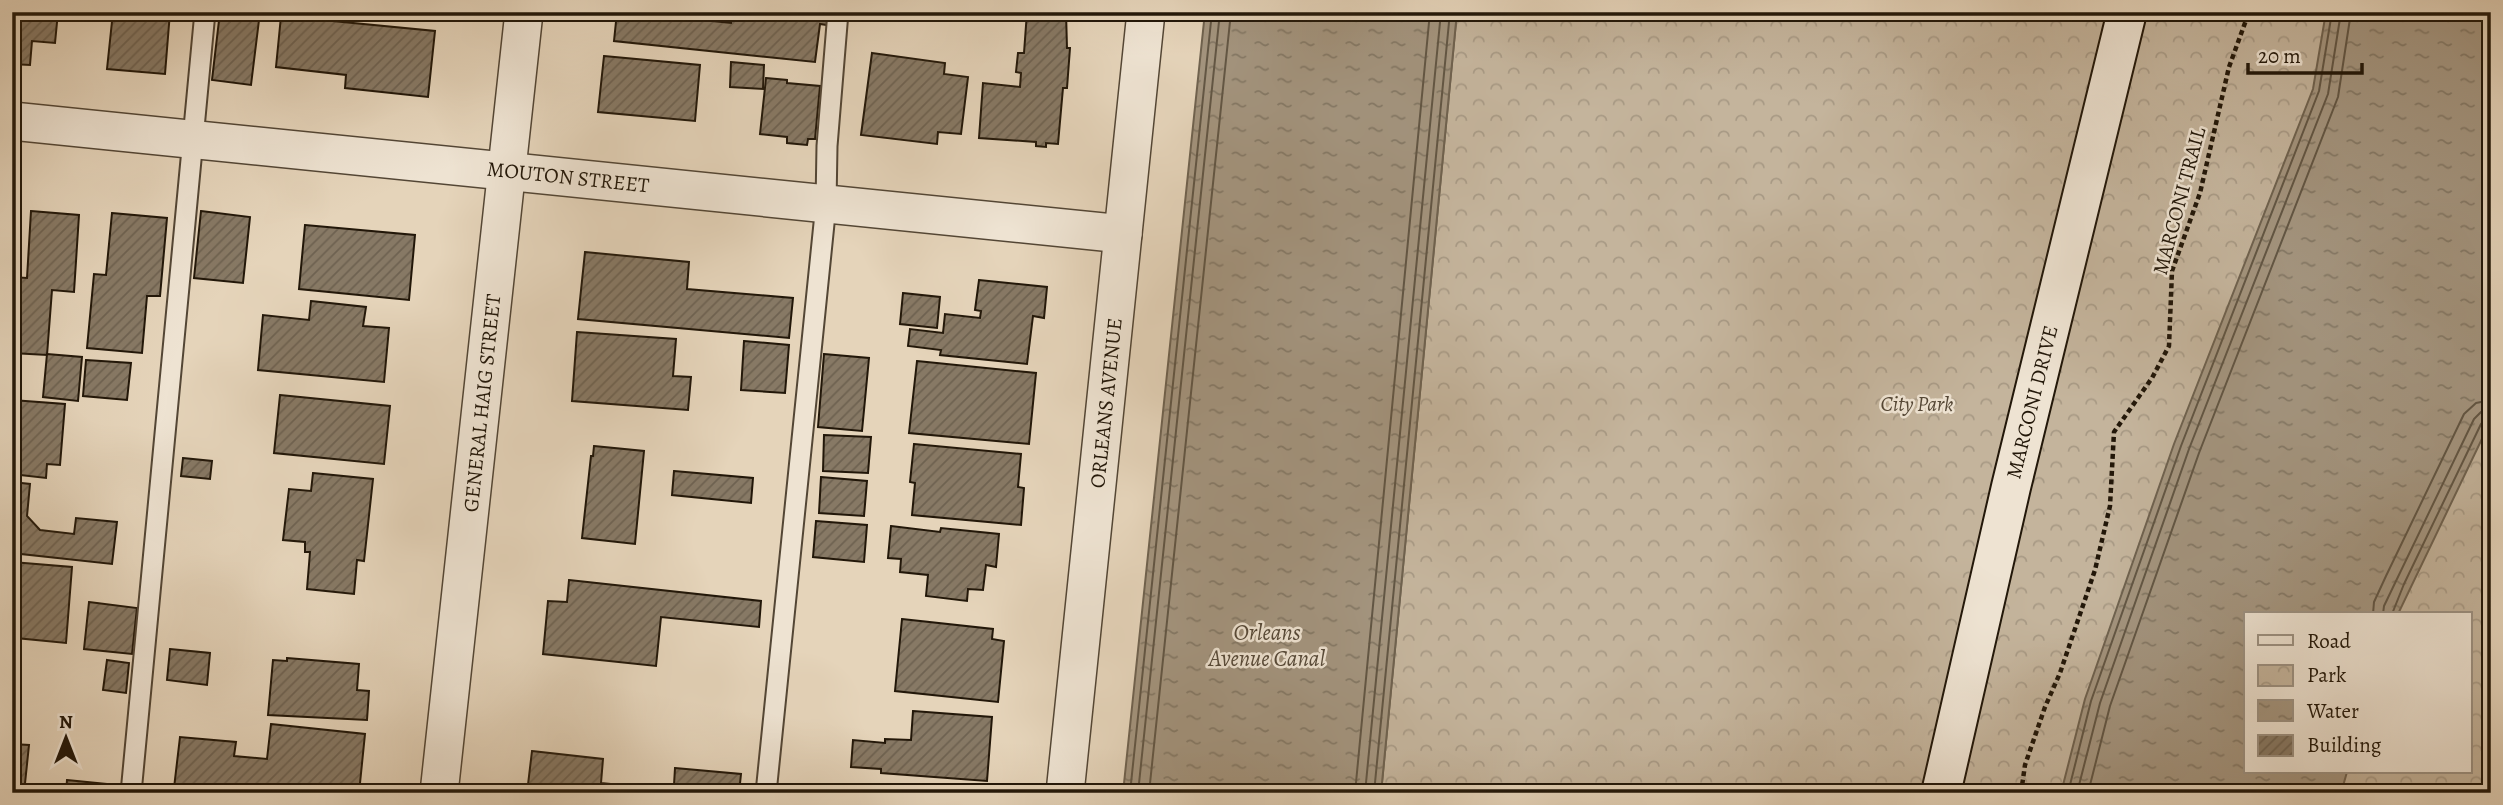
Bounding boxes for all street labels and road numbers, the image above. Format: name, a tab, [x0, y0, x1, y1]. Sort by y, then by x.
street label: MARCONI TRAIL	[2146, 124, 2212, 278]
street label: MOUTON STREET	[485, 155, 651, 200]
street label: GENERAL HAIG STREET	[457, 292, 507, 513]
street label: ORLEANS AVENUE	[1083, 316, 1129, 490]
street label: MARCONI DRIVE	[1999, 322, 2065, 482]

